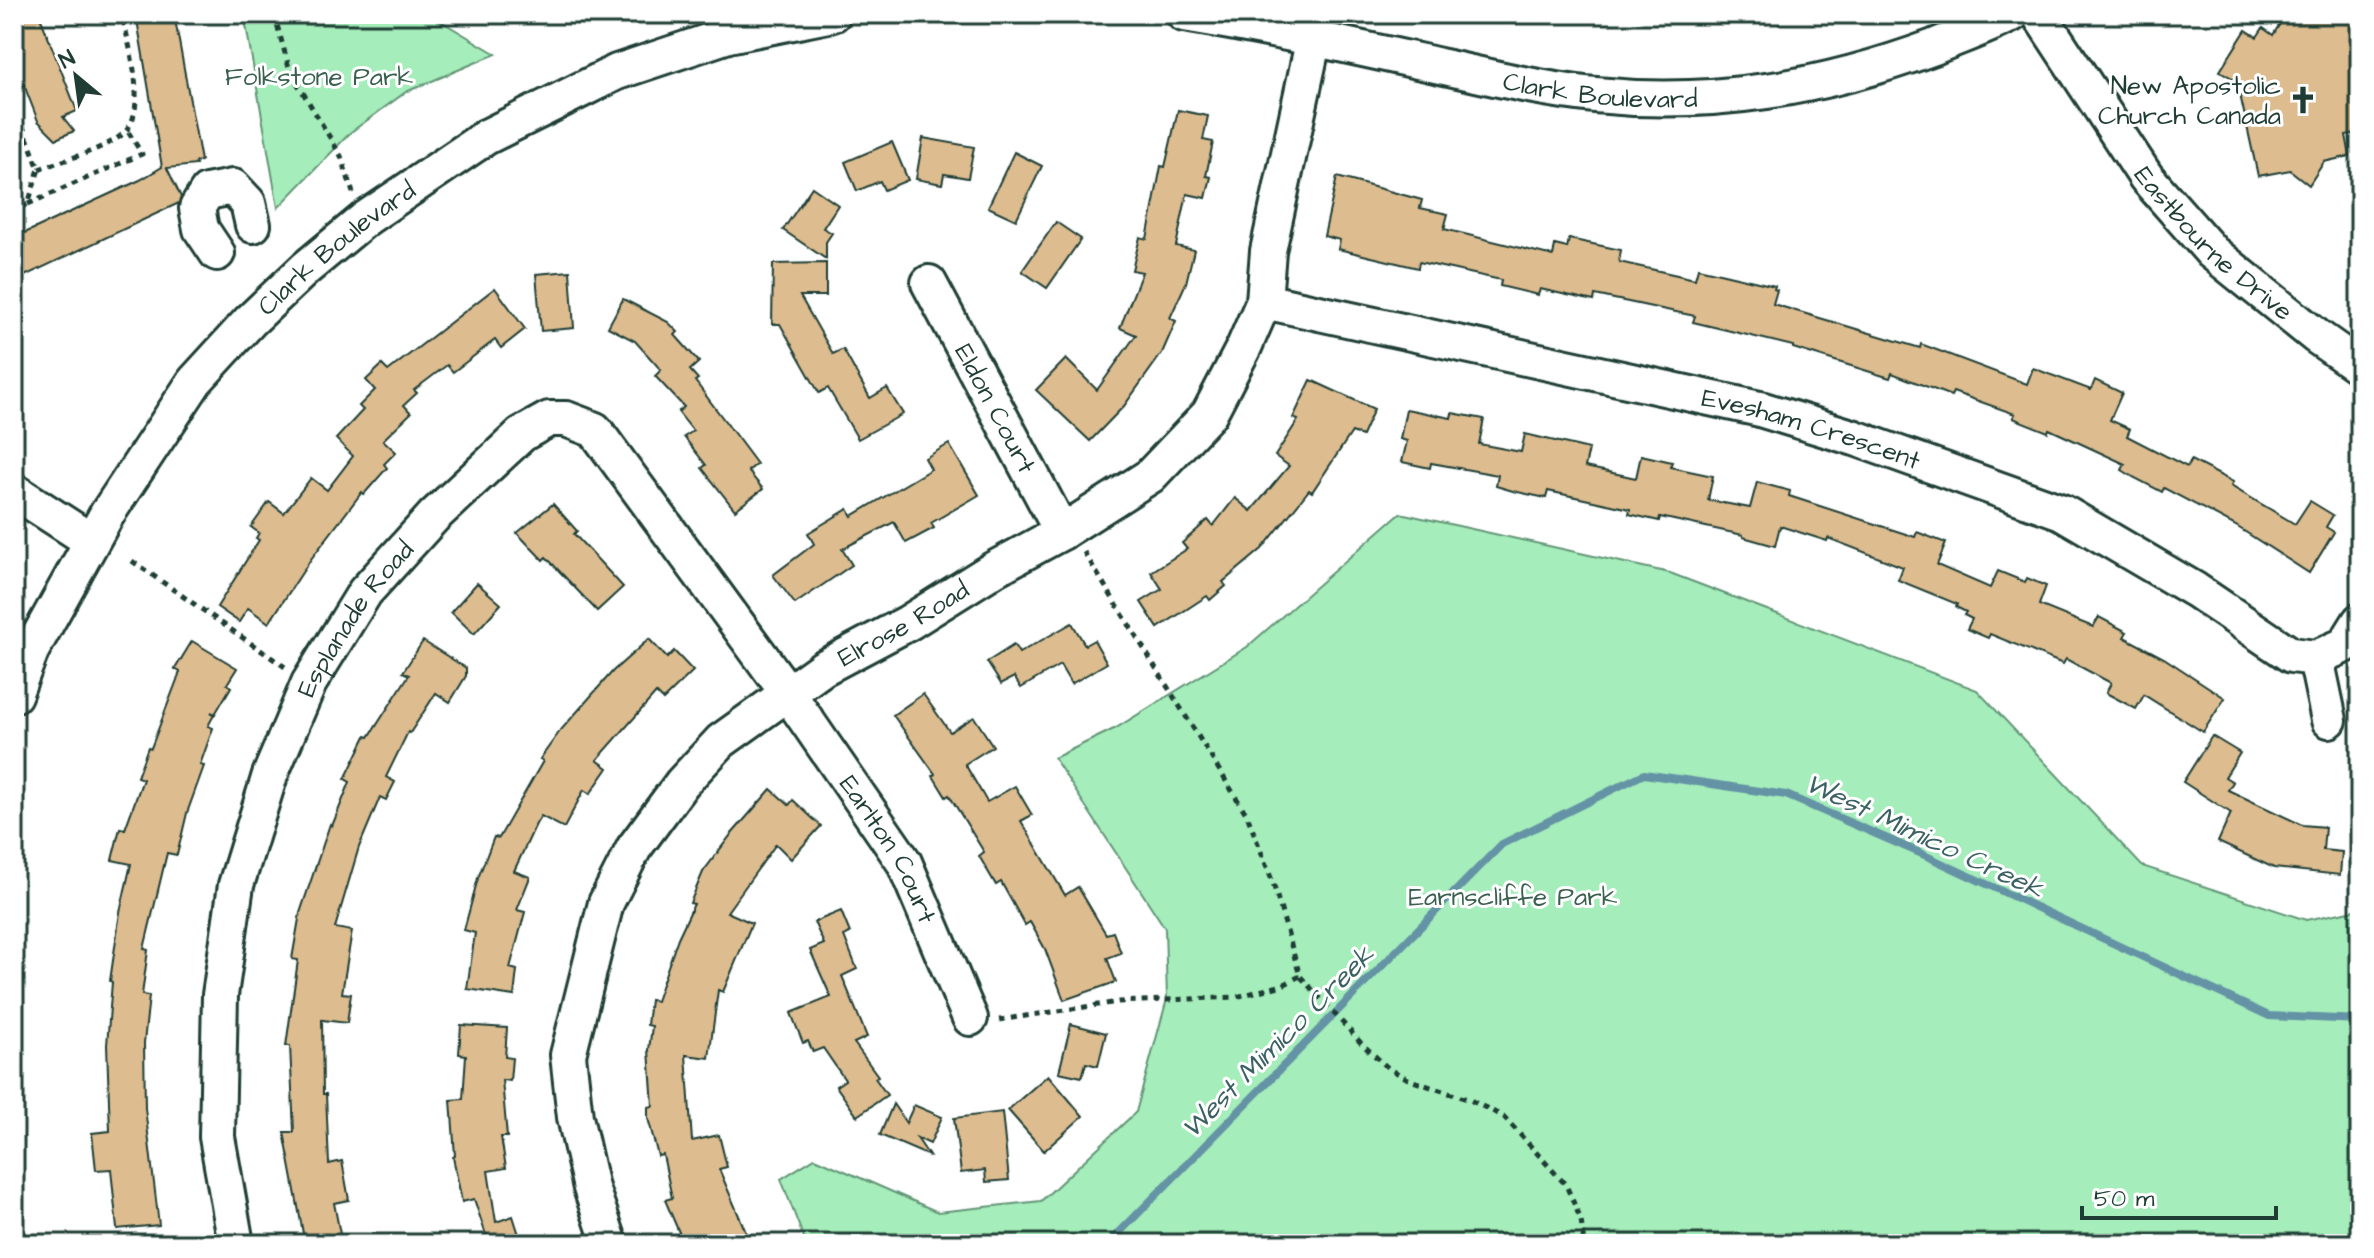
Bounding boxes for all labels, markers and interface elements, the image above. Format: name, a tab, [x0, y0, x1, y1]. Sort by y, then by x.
north arrow	[36, 36, 116, 116]
text: N	[53, 43, 81, 77]
park label: Folkstone Park	[225, 59, 413, 95]
street label: Clark Boulevard	[1500, 63, 1698, 118]
place label: New Apostolic Church Canada	[2098, 68, 2281, 134]
church icon: New Apostolic Church Canada	[2288, 85, 2318, 115]
street label: Eastbourne Drive	[2125, 160, 2300, 329]
street label: Clark Boulevard	[250, 173, 423, 324]
street label: Eldon Court	[946, 338, 1045, 480]
street label: Evesham Crescent	[1698, 380, 1926, 479]
street label: Esplanade Road	[288, 533, 422, 702]
street label: Elrose Road	[832, 572, 976, 676]
water label: West Mimico Creek	[1799, 764, 2051, 909]
street label: Earlton Court	[830, 768, 945, 929]
park label: Earnscliffe Park	[1409, 879, 1618, 915]
water label: West Mimico Creek	[1173, 936, 1384, 1147]
scale bar	[2082, 1170, 2276, 1220]
text: 50 m	[2094, 1182, 2155, 1216]

